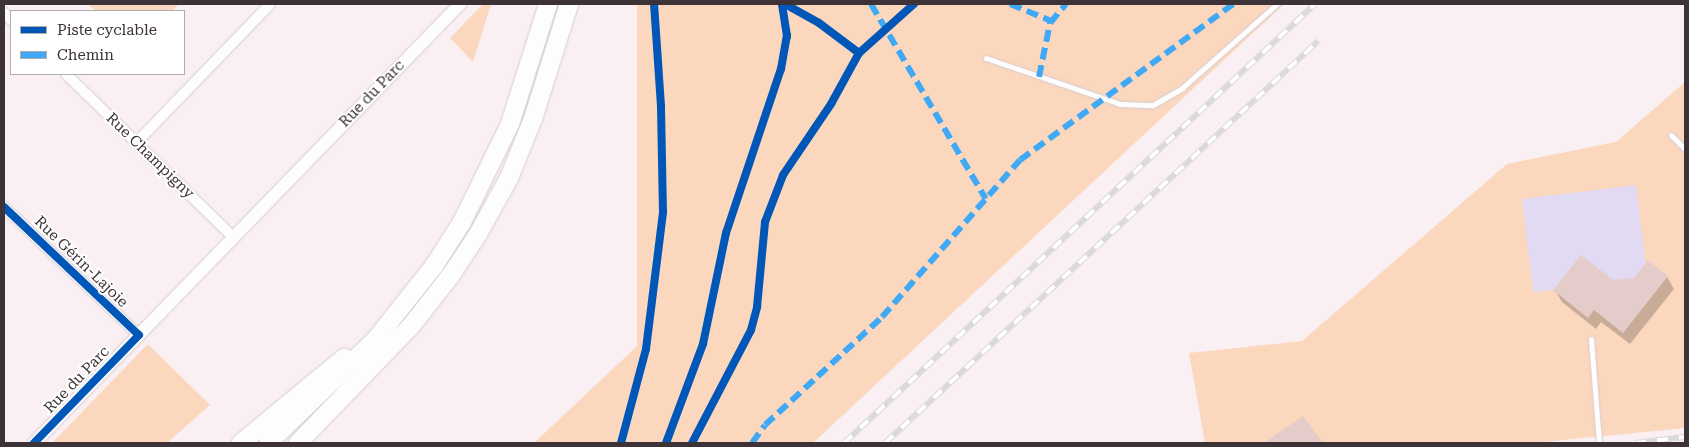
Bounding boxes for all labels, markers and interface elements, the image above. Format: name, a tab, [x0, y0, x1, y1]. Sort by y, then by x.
legend	[10, 10, 185, 75]
text: Piste cyclable	[57, 21, 157, 39]
text: Chemin	[57, 46, 114, 64]
street label: Rue du Parc	[336, 57, 408, 131]
street label: Rue Champigny	[102, 109, 198, 203]
street label: Rue Gérin-Lajoie	[30, 213, 132, 311]
street label: Rue du Parc	[41, 343, 113, 417]

